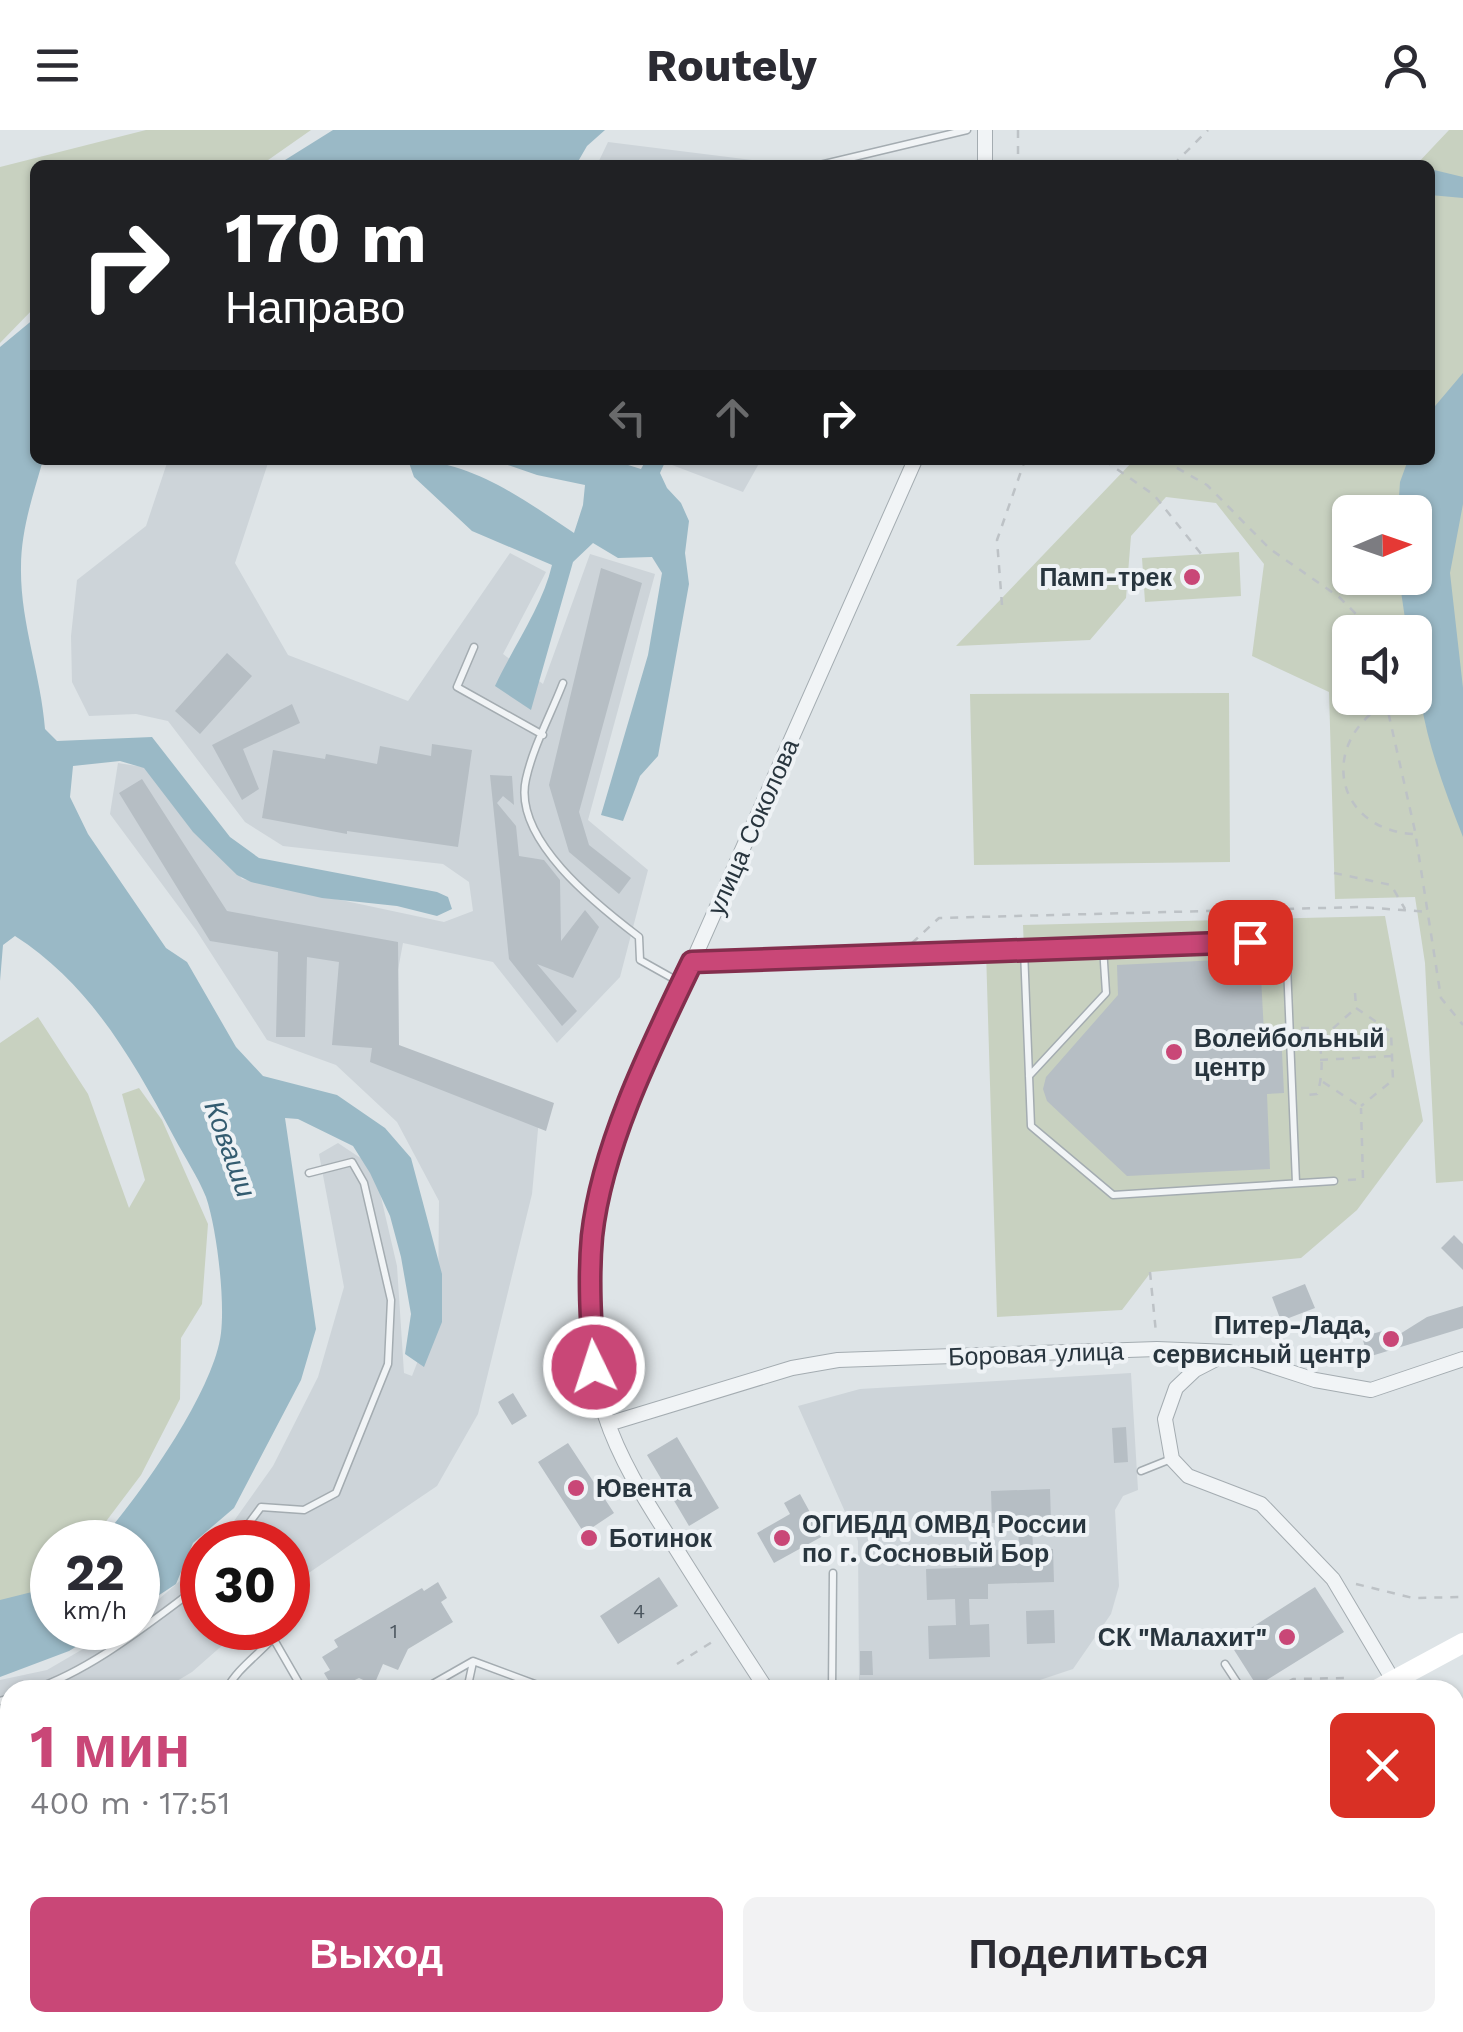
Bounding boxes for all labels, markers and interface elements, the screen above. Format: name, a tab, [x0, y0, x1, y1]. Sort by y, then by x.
icon: menu	[30, 38, 85, 93]
icon: person	[1378, 38, 1433, 93]
text: Routely	[646, 39, 817, 92]
text: 170 m	[225, 197, 427, 279]
icon: right	[60, 200, 190, 330]
text: Направо	[225, 281, 405, 334]
icon: left	[600, 390, 655, 445]
icon: ahead	[705, 390, 760, 445]
icon: right	[810, 390, 865, 445]
north arrow	[1332, 495, 1432, 595]
map controls	[1332, 495, 1432, 715]
place label: Памп-трек	[1039, 563, 1172, 592]
marker: Памп-трек	[1181, 566, 1203, 588]
button: sound	[1332, 615, 1432, 715]
street label: улица Соколова	[701, 734, 805, 919]
pin	[1208, 900, 1293, 985]
icon: arrive	[1223, 915, 1278, 970]
place label: Волейбольный центр	[1194, 1024, 1385, 1082]
marker: Волейбольный центр	[1163, 1041, 1185, 1063]
water label: Коваши	[197, 1096, 263, 1202]
place label: Питер-Лада, сервисный центр	[1152, 1311, 1371, 1369]
position arrow	[542, 1315, 646, 1419]
marker: Питер-Лада, сервисный центр	[1380, 1328, 1402, 1350]
street label: Боровая улица	[948, 1336, 1124, 1372]
place label: Ювента	[596, 1474, 693, 1503]
marker: Ювента	[565, 1477, 587, 1499]
place label: ОГИБДД ОМВД России по г. Сосновый Бор	[802, 1510, 1087, 1568]
speed limit sign: 30	[180, 1520, 310, 1650]
place label: Ботинок	[609, 1524, 713, 1553]
marker: Ботинок	[578, 1527, 600, 1549]
marker: ОГИБДД ОМВД России по г. Сосновый Бор	[771, 1527, 793, 1549]
text: 22	[65, 1543, 125, 1602]
text: km/h	[63, 1596, 127, 1625]
house number: 4	[633, 1599, 645, 1623]
house number: 1	[390, 1619, 398, 1643]
place label: СК "Малахит"	[1098, 1623, 1267, 1652]
marker: СК "Малахит"	[1276, 1626, 1298, 1648]
text: 1 мин	[30, 1711, 191, 1782]
button: close	[1330, 1713, 1435, 1818]
text: 400 m · 17:51	[30, 1784, 230, 1822]
button: Выход	[30, 1897, 723, 2012]
button: Поделиться	[743, 1897, 1435, 2012]

